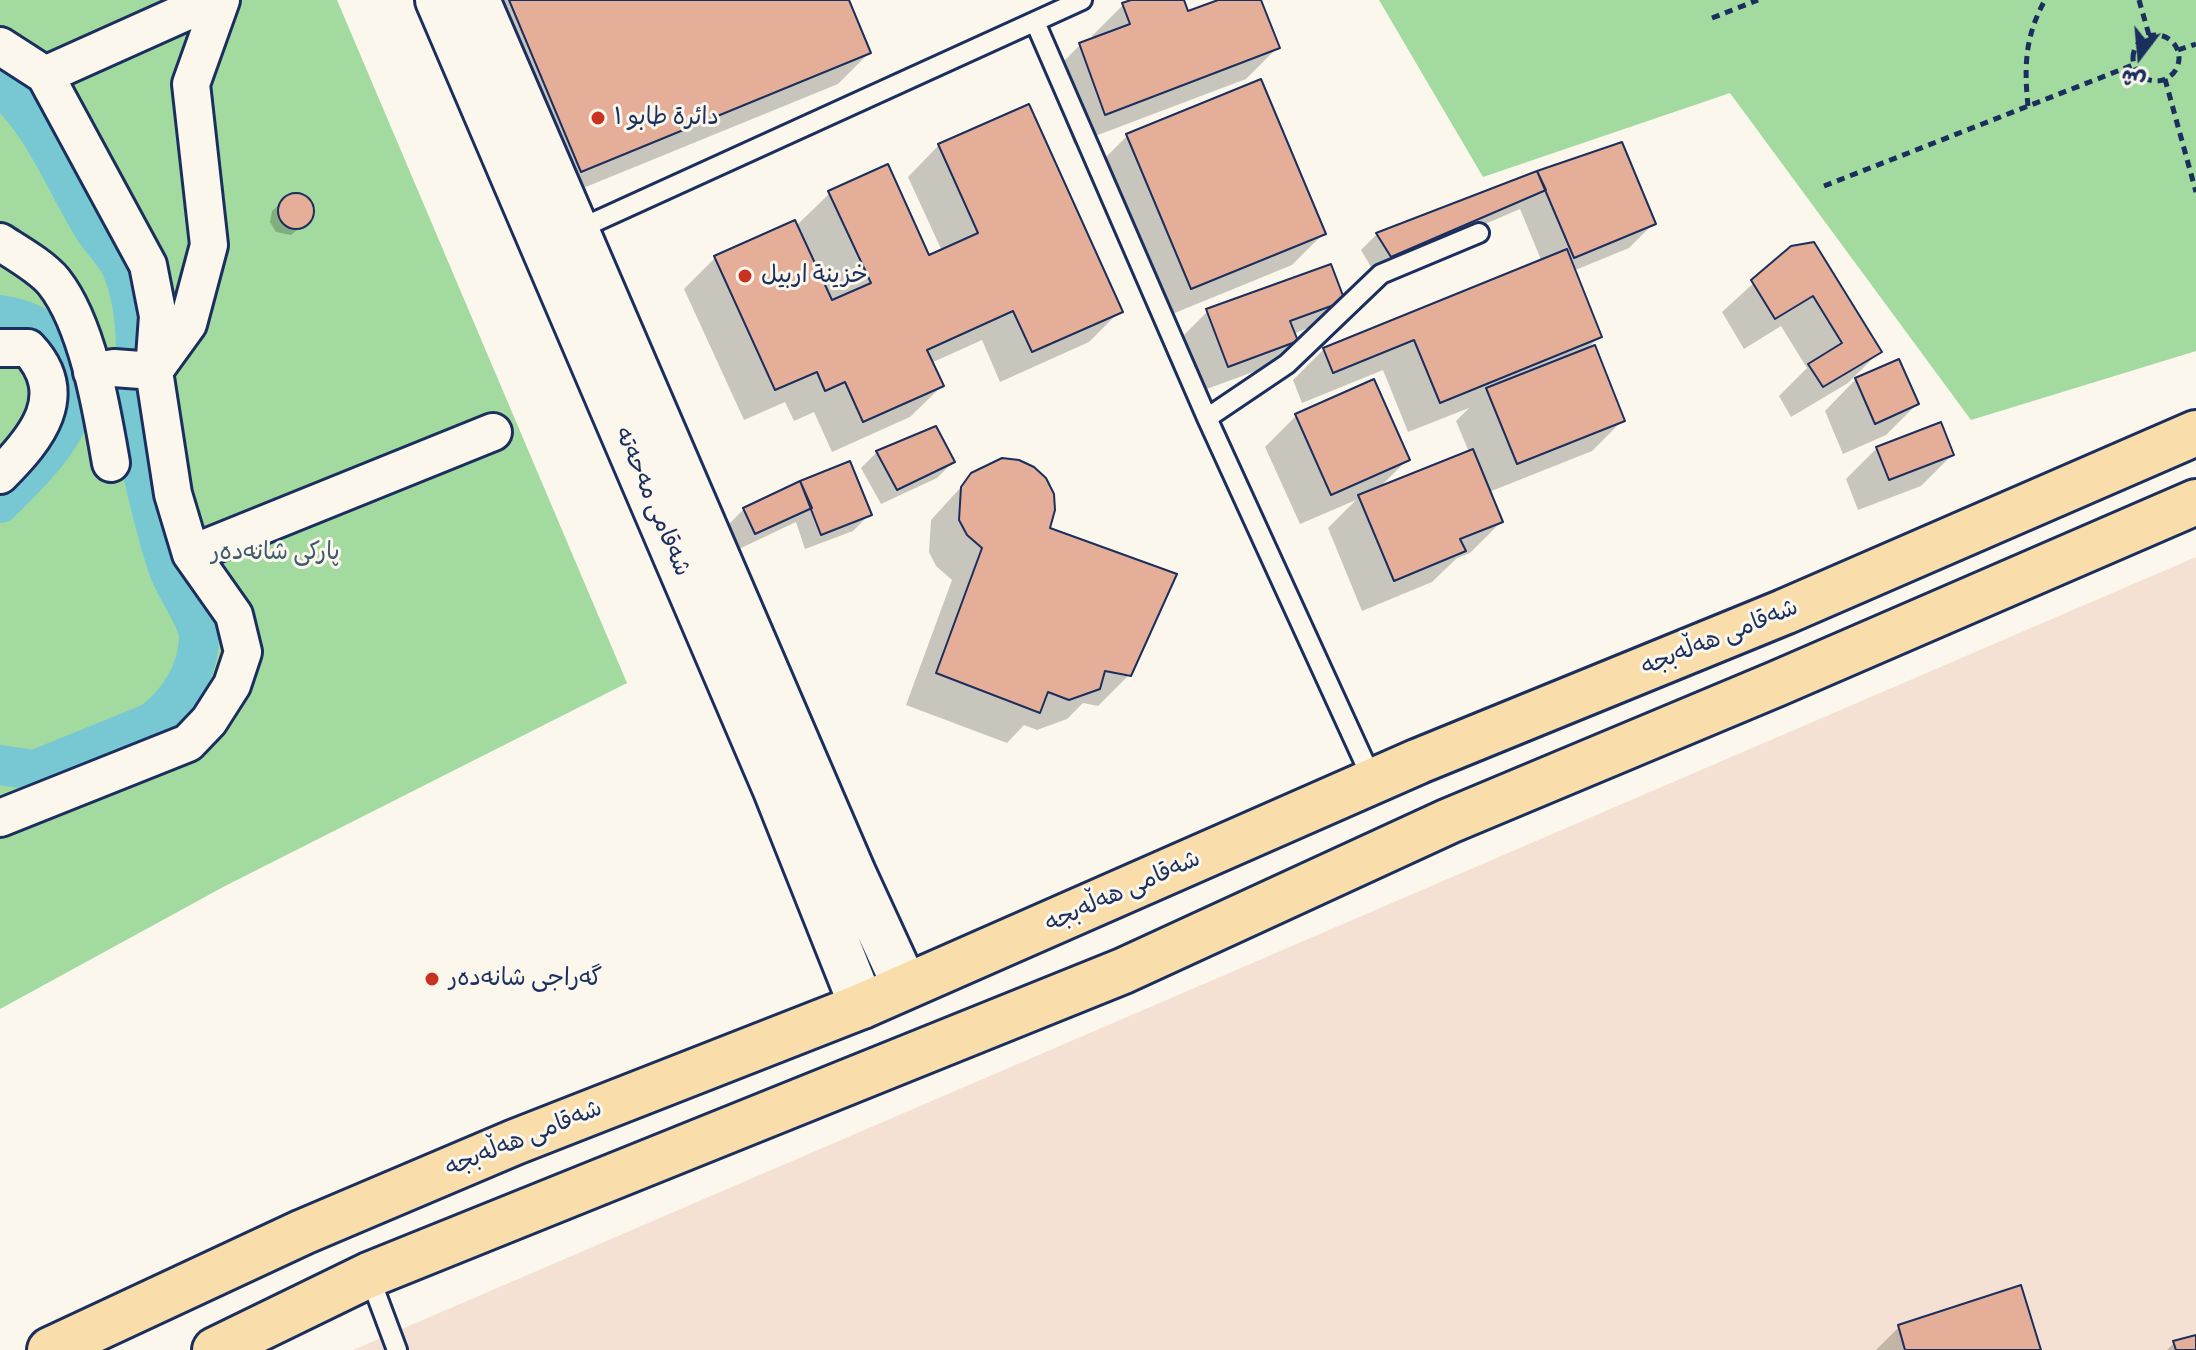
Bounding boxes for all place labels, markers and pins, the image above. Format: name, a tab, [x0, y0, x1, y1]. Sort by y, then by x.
place label: دائرة طابو ١	[614, 104, 719, 132]
marker: دائرة طابو ١	[589, 109, 607, 127]
place label: خزينة اربيل	[761, 262, 868, 290]
marker: خزينة اربيل	[736, 267, 754, 285]
place label: گەراجی شانەدەر	[448, 965, 602, 993]
marker: گەراجی شانەدەر	[423, 970, 441, 988]

